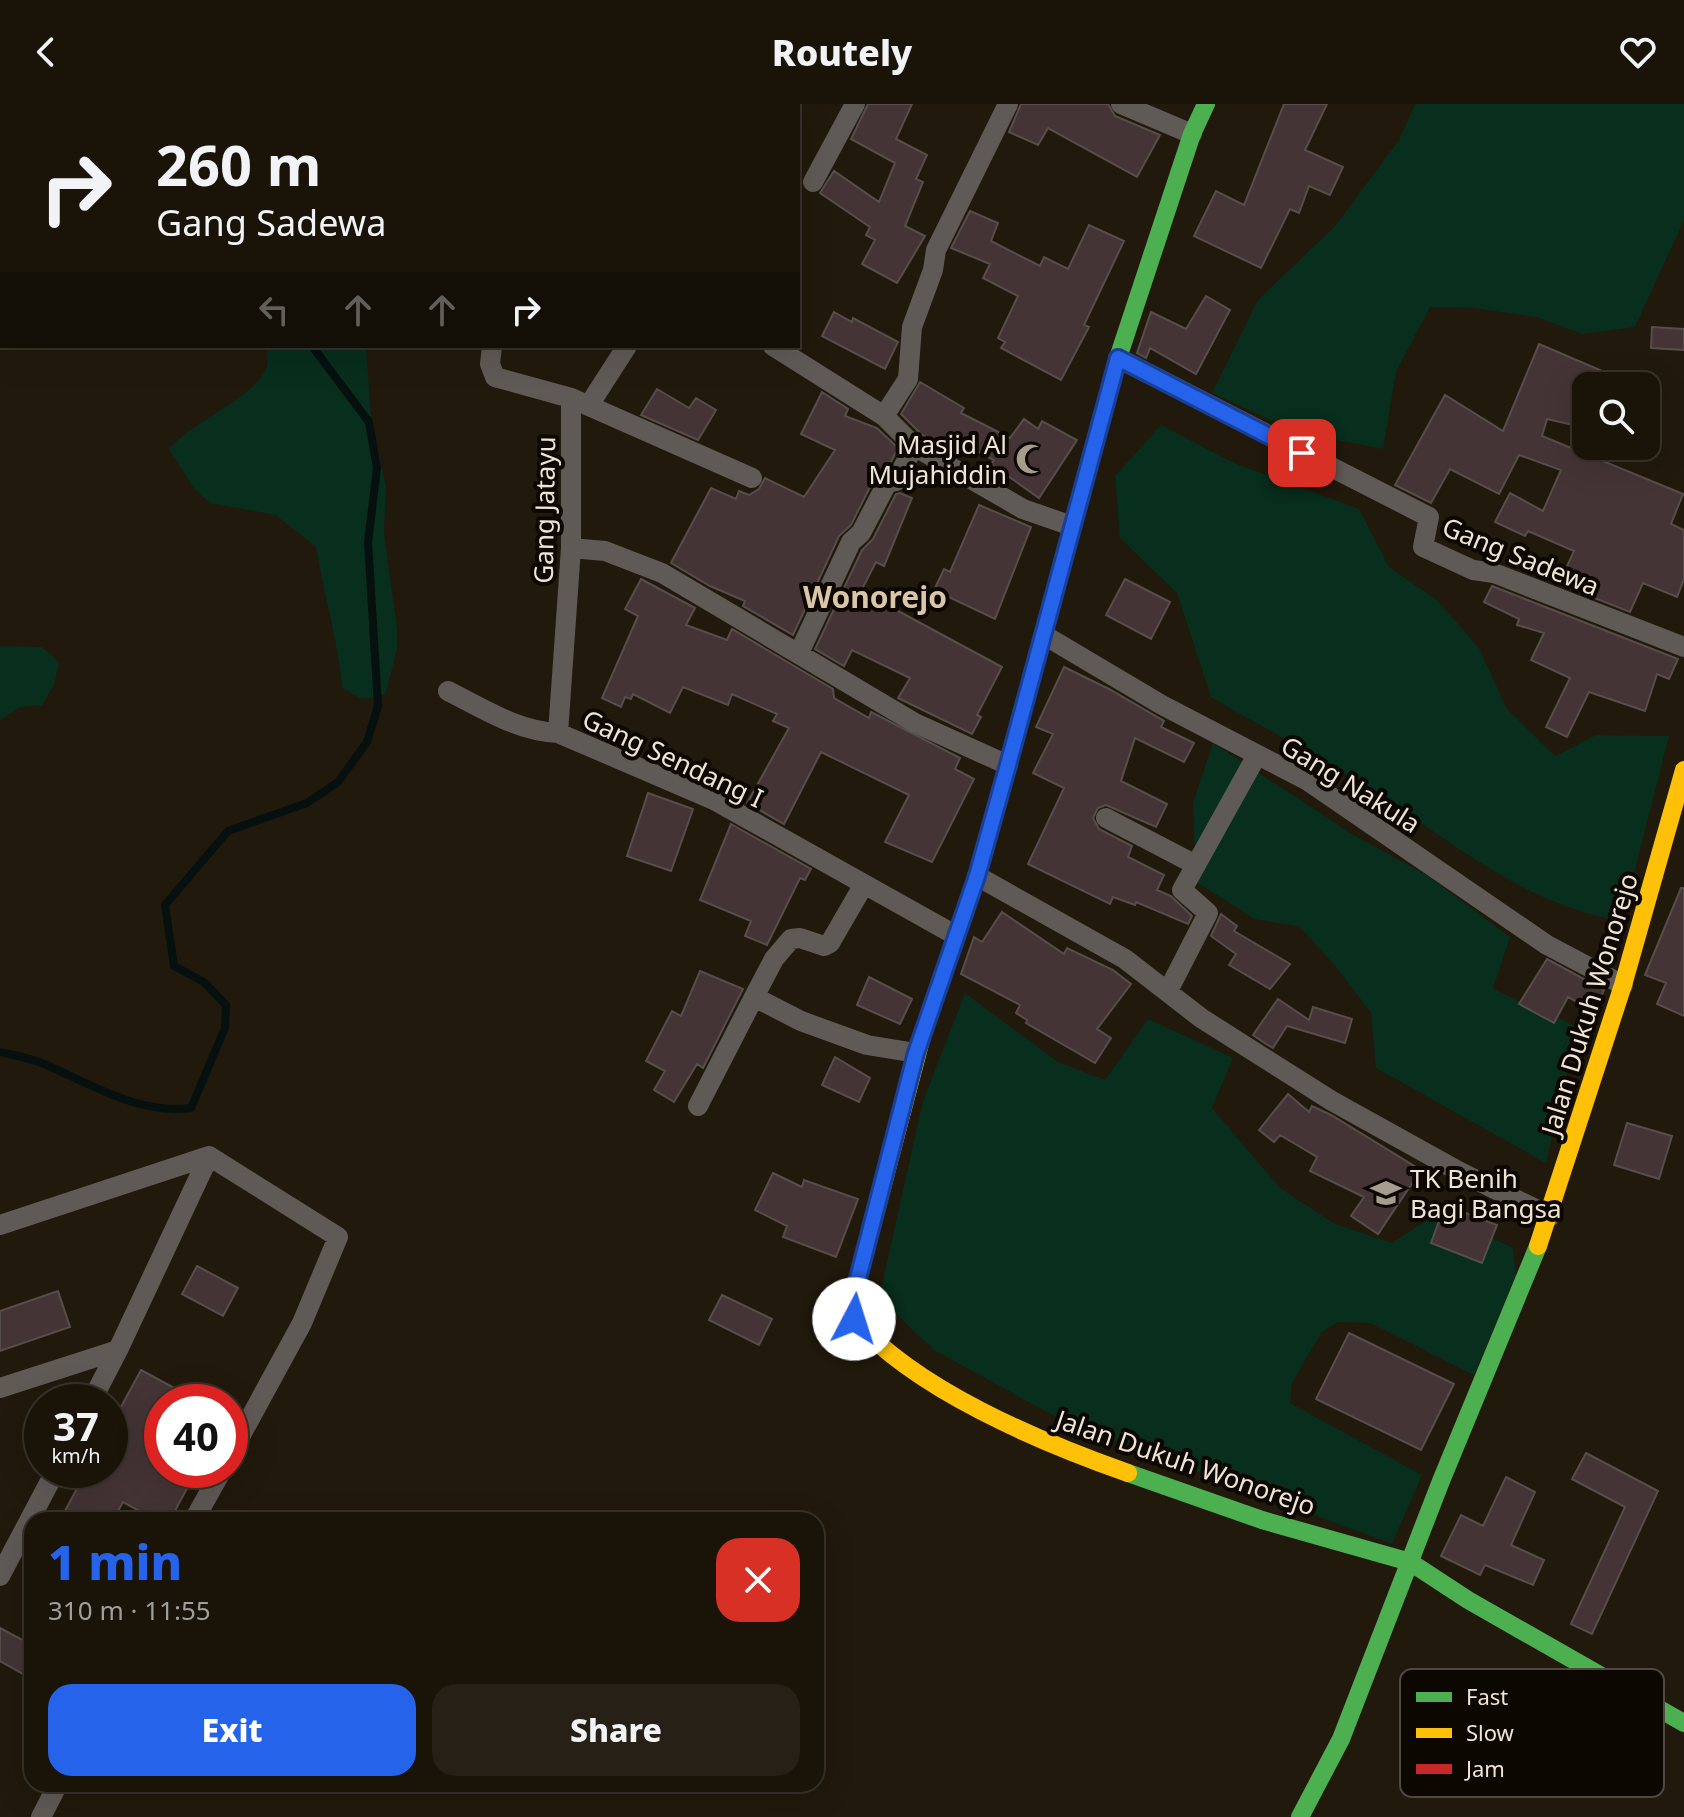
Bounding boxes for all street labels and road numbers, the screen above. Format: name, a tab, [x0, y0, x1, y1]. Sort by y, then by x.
street label: Gang Jatayu	[525, 436, 563, 584]
street label: Gang Sadewa	[1437, 508, 1605, 604]
street label: Gang Sendang I	[577, 700, 769, 816]
street label: Gang Nakula	[1274, 727, 1428, 841]
street label: Jalan Dukuh Wonorejo	[1531, 869, 1646, 1142]
street label: Jalan Dukuh Wonorejo	[1049, 1400, 1321, 1523]

